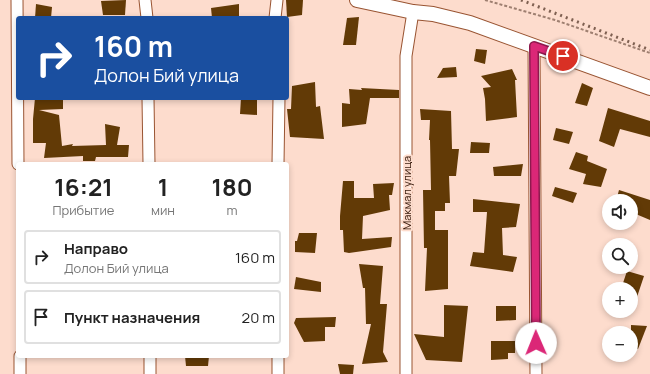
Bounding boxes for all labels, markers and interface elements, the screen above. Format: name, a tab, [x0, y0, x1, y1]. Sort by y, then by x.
text: 160 m	[94, 27, 173, 65]
icon: right	[28, 32, 80, 84]
pin	[546, 39, 580, 73]
icon: arrive	[552, 45, 574, 67]
text: Долон Бий улица	[94, 63, 239, 87]
street label: Макмал улица	[399, 156, 414, 230]
text: 16:21	[54, 170, 113, 203]
text: 1	[158, 170, 168, 203]
text: 180	[211, 170, 253, 203]
map controls	[602, 194, 638, 362]
button: sound	[602, 194, 638, 230]
text: Прибытие	[52, 201, 114, 219]
text: мин	[151, 201, 175, 219]
text: m	[226, 201, 238, 219]
text: Направо	[64, 238, 128, 259]
button: search	[602, 238, 638, 274]
icon: right	[30, 246, 52, 268]
text: 160 m	[235, 247, 275, 268]
text: Долон Бий улица	[64, 259, 169, 277]
button: +	[602, 282, 638, 318]
icon: arrive	[30, 306, 52, 328]
text: Пункт назначения	[64, 307, 200, 328]
text: 20 m	[242, 307, 275, 328]
position arrow	[515, 322, 557, 364]
button: −	[602, 326, 638, 362]

